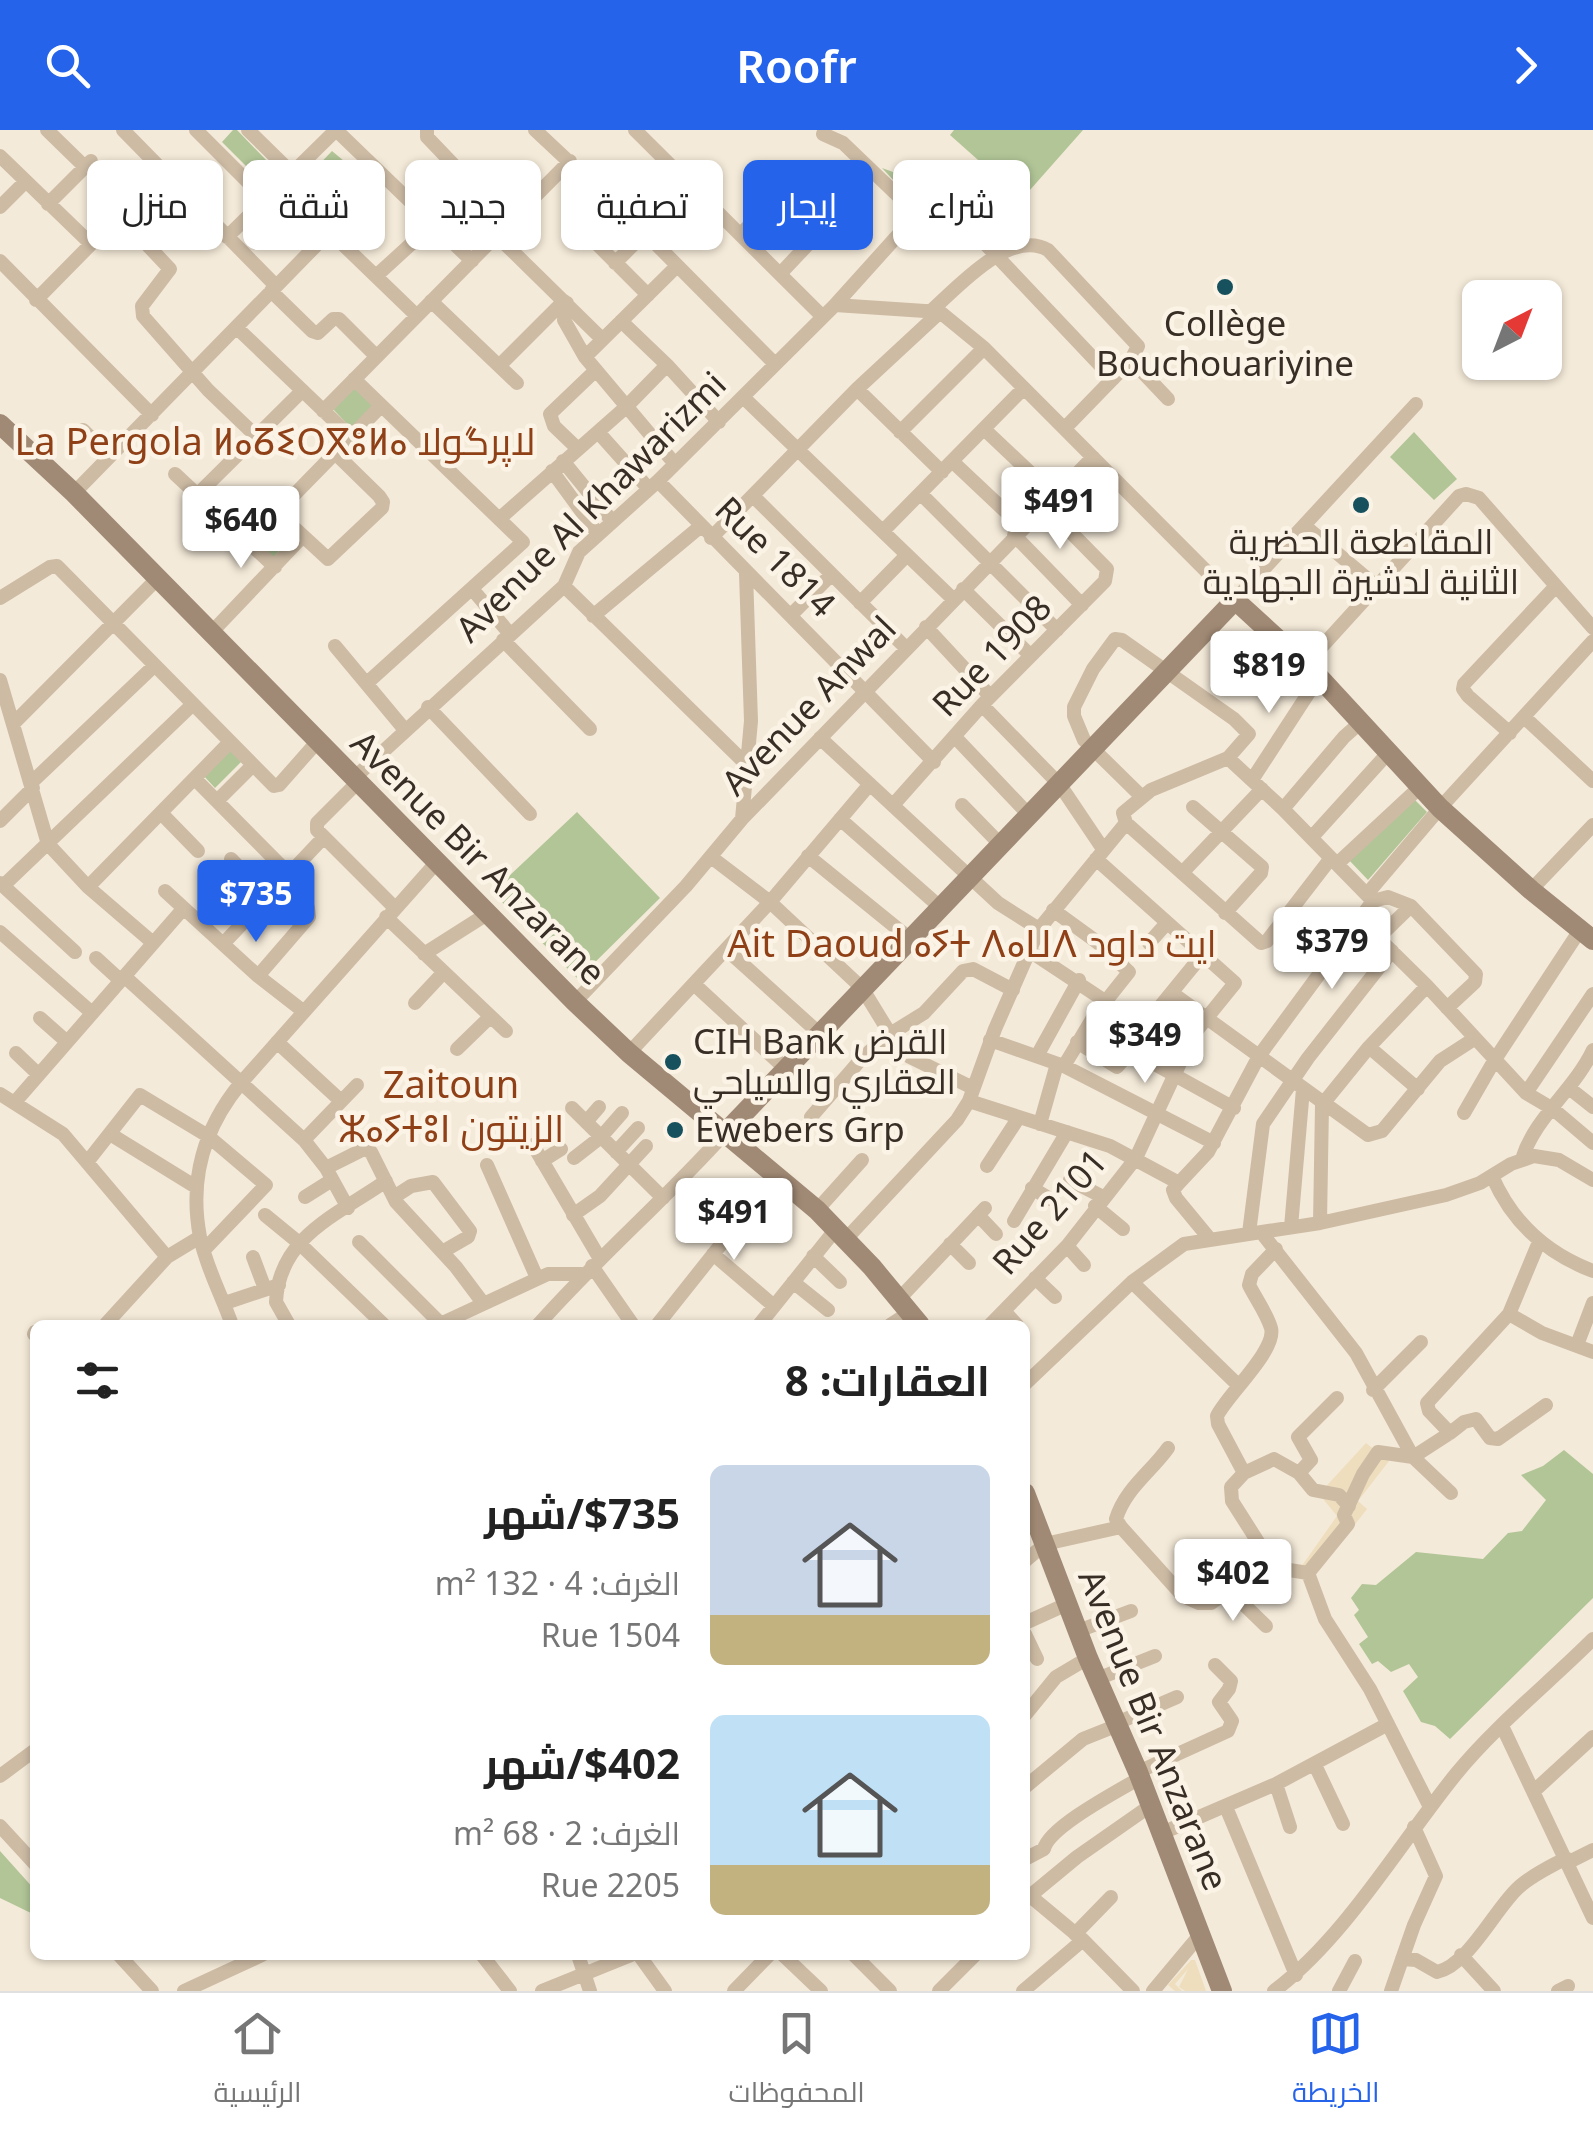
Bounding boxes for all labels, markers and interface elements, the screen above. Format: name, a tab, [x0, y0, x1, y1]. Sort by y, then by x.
text: Roofr	[736, 35, 857, 96]
icon: search	[40, 38, 95, 93]
icon: forward	[1498, 38, 1553, 93]
chip: منزل	[87, 160, 223, 250]
chip: شقة	[243, 160, 385, 250]
chip: جديد	[405, 160, 541, 250]
chip: تصفية	[561, 160, 723, 250]
chip: إيجار	[743, 160, 873, 250]
chip: شراء	[893, 160, 1030, 250]
marker: Collège Bouchouariyine	[1214, 276, 1236, 298]
north arrow	[1462, 280, 1562, 380]
map controls	[1462, 280, 1562, 380]
place label: Collège Bouchouariyine	[1096, 299, 1354, 386]
street label: Avenue Al Khawarizmi	[445, 361, 735, 651]
district label: La Pergola ⵍⴰⵒⵉⵔⴳⵓⵍⴰ لاپرگولا	[14, 414, 536, 467]
pin: $491	[1001, 467, 1119, 552]
text: $491	[1023, 478, 1097, 521]
street label: Rue 1814	[706, 485, 847, 626]
pin: $640	[182, 486, 300, 571]
marker: المقاطعة الحضرية الثانية لدشيرة الجهادية	[1350, 494, 1372, 516]
text: $640	[204, 497, 278, 540]
place label: المقاطعة الحضرية الثانية لدشيرة الجهادية	[1203, 517, 1519, 604]
street label: Rue 1908	[921, 584, 1061, 726]
street label: Avenue Anwal	[710, 605, 905, 805]
pin: $819	[1210, 631, 1328, 716]
text: $819	[1232, 642, 1306, 685]
street label: Avenue Bir Anzarane	[341, 719, 617, 995]
pin: $735	[197, 860, 315, 945]
text: $735	[219, 871, 293, 914]
pin: $379	[1273, 907, 1391, 992]
district label: Ait Daoud ⴰⵢⵜ ⴷⴰⵡⴷ ايت داود	[727, 916, 1217, 968]
text: $379	[1295, 918, 1369, 961]
pin: $349	[1086, 1001, 1204, 1086]
text: $349	[1108, 1012, 1182, 1055]
place label: CIH Bank القرض العقاري والسياحي	[693, 1017, 956, 1109]
marker: CIH Bank القرض العقاري والسياحي	[662, 1051, 684, 1073]
district label: Zaitoun ⵣⴰⵢⵜⵓⵏ الزيتون	[338, 1057, 564, 1153]
place label: Ewebers Grp	[695, 1105, 905, 1152]
marker: Ewebers Grp	[664, 1119, 686, 1141]
street label: Rue 2101	[981, 1138, 1117, 1284]
pin: $491	[675, 1178, 793, 1263]
text: $491	[697, 1189, 771, 1232]
text: العقارات: 8	[785, 1351, 990, 1408]
icon: filters	[70, 1353, 125, 1408]
text: $735/شهر	[484, 1484, 680, 1541]
icon: home	[790, 1505, 910, 1625]
pin: $402	[1174, 1539, 1292, 1624]
text: $402	[1196, 1550, 1270, 1593]
text: الغرف: 4 · 132 m²	[435, 1561, 680, 1604]
street label: Avenue Bir Anzarane	[1069, 1562, 1240, 1897]
text: Rue 1504	[541, 1613, 680, 1656]
text: $402/شهر	[484, 1734, 680, 1791]
icon: home	[790, 1755, 910, 1875]
text: الغرف: 2 · 68 m²	[453, 1811, 680, 1854]
text: Rue 2205	[541, 1863, 680, 1906]
tab: الرئيسية	[214, 2006, 301, 2118]
tab: المحفوظات	[729, 2006, 865, 2118]
tab: الخريطة	[1292, 2006, 1379, 2118]

